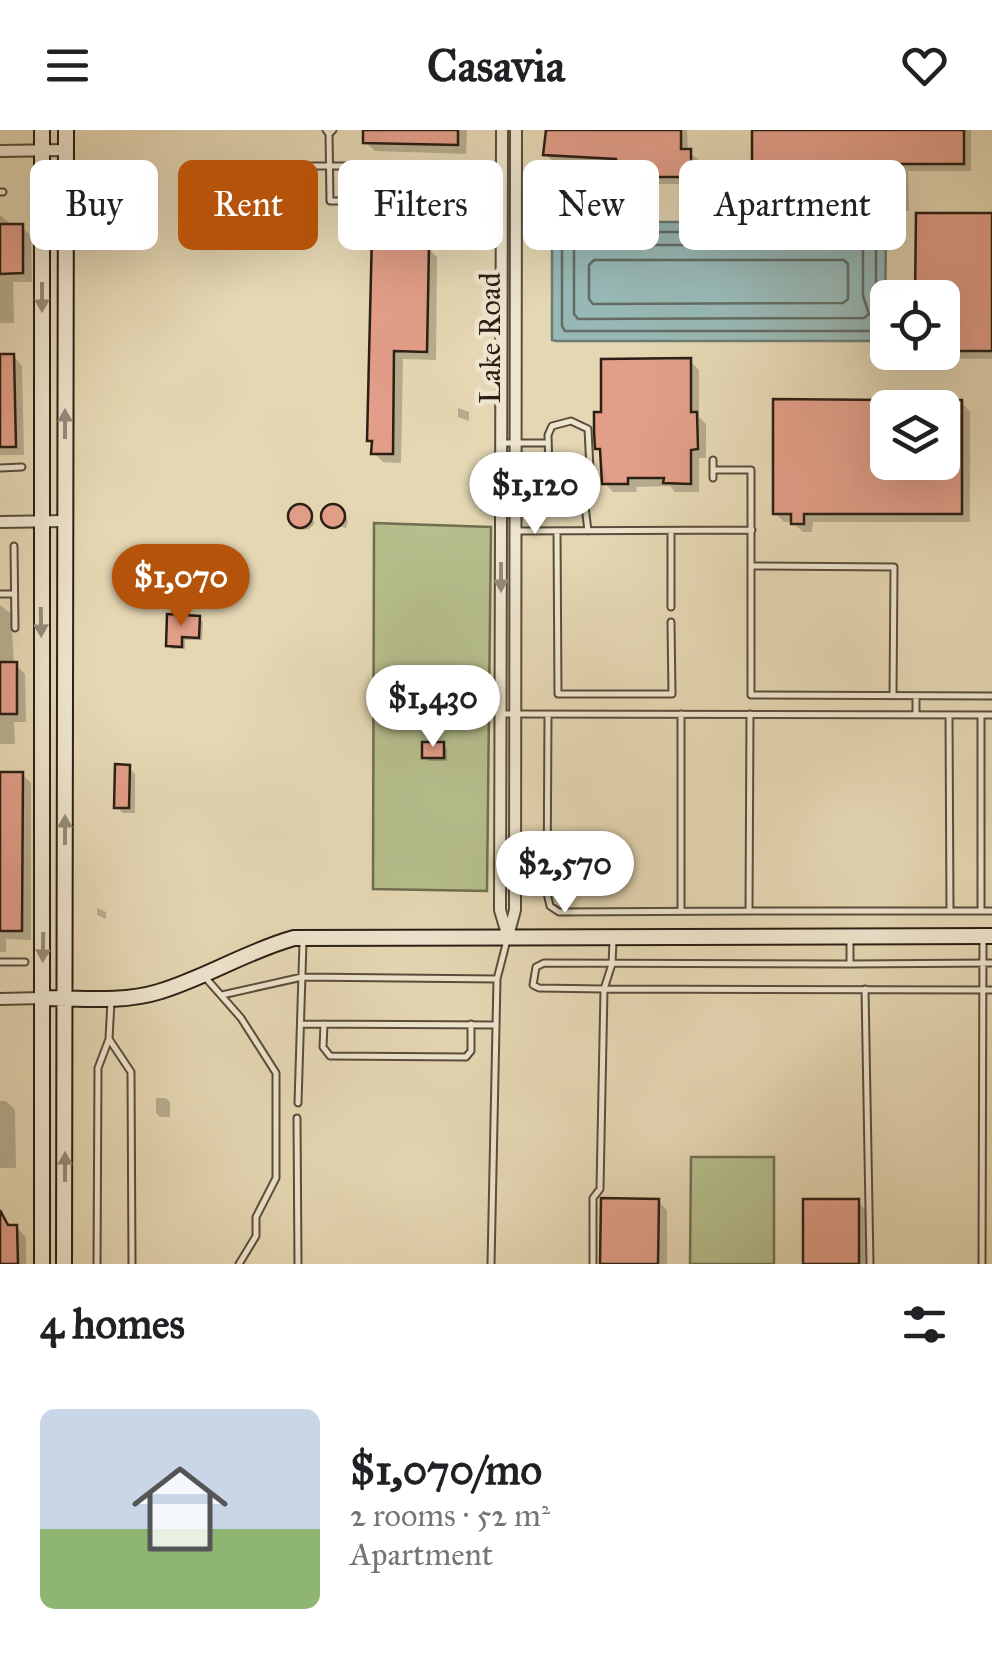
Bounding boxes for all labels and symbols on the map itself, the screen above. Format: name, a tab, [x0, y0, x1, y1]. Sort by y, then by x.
street label: Lake Road	[472, 272, 508, 404]
one-way arrow	[34, 282, 50, 314]
one-way arrow	[57, 407, 73, 439]
pin: $1,120	[454, 452, 616, 537]
pin: $1,070	[100, 544, 262, 629]
one-way arrow	[493, 562, 509, 594]
one-way arrow	[33, 607, 49, 639]
pin: $1,430	[352, 665, 514, 750]
one-way arrow	[57, 814, 73, 846]
pin: $2,570	[484, 831, 646, 916]
one-way arrow	[35, 932, 51, 964]
one-way arrow	[57, 1150, 73, 1182]

